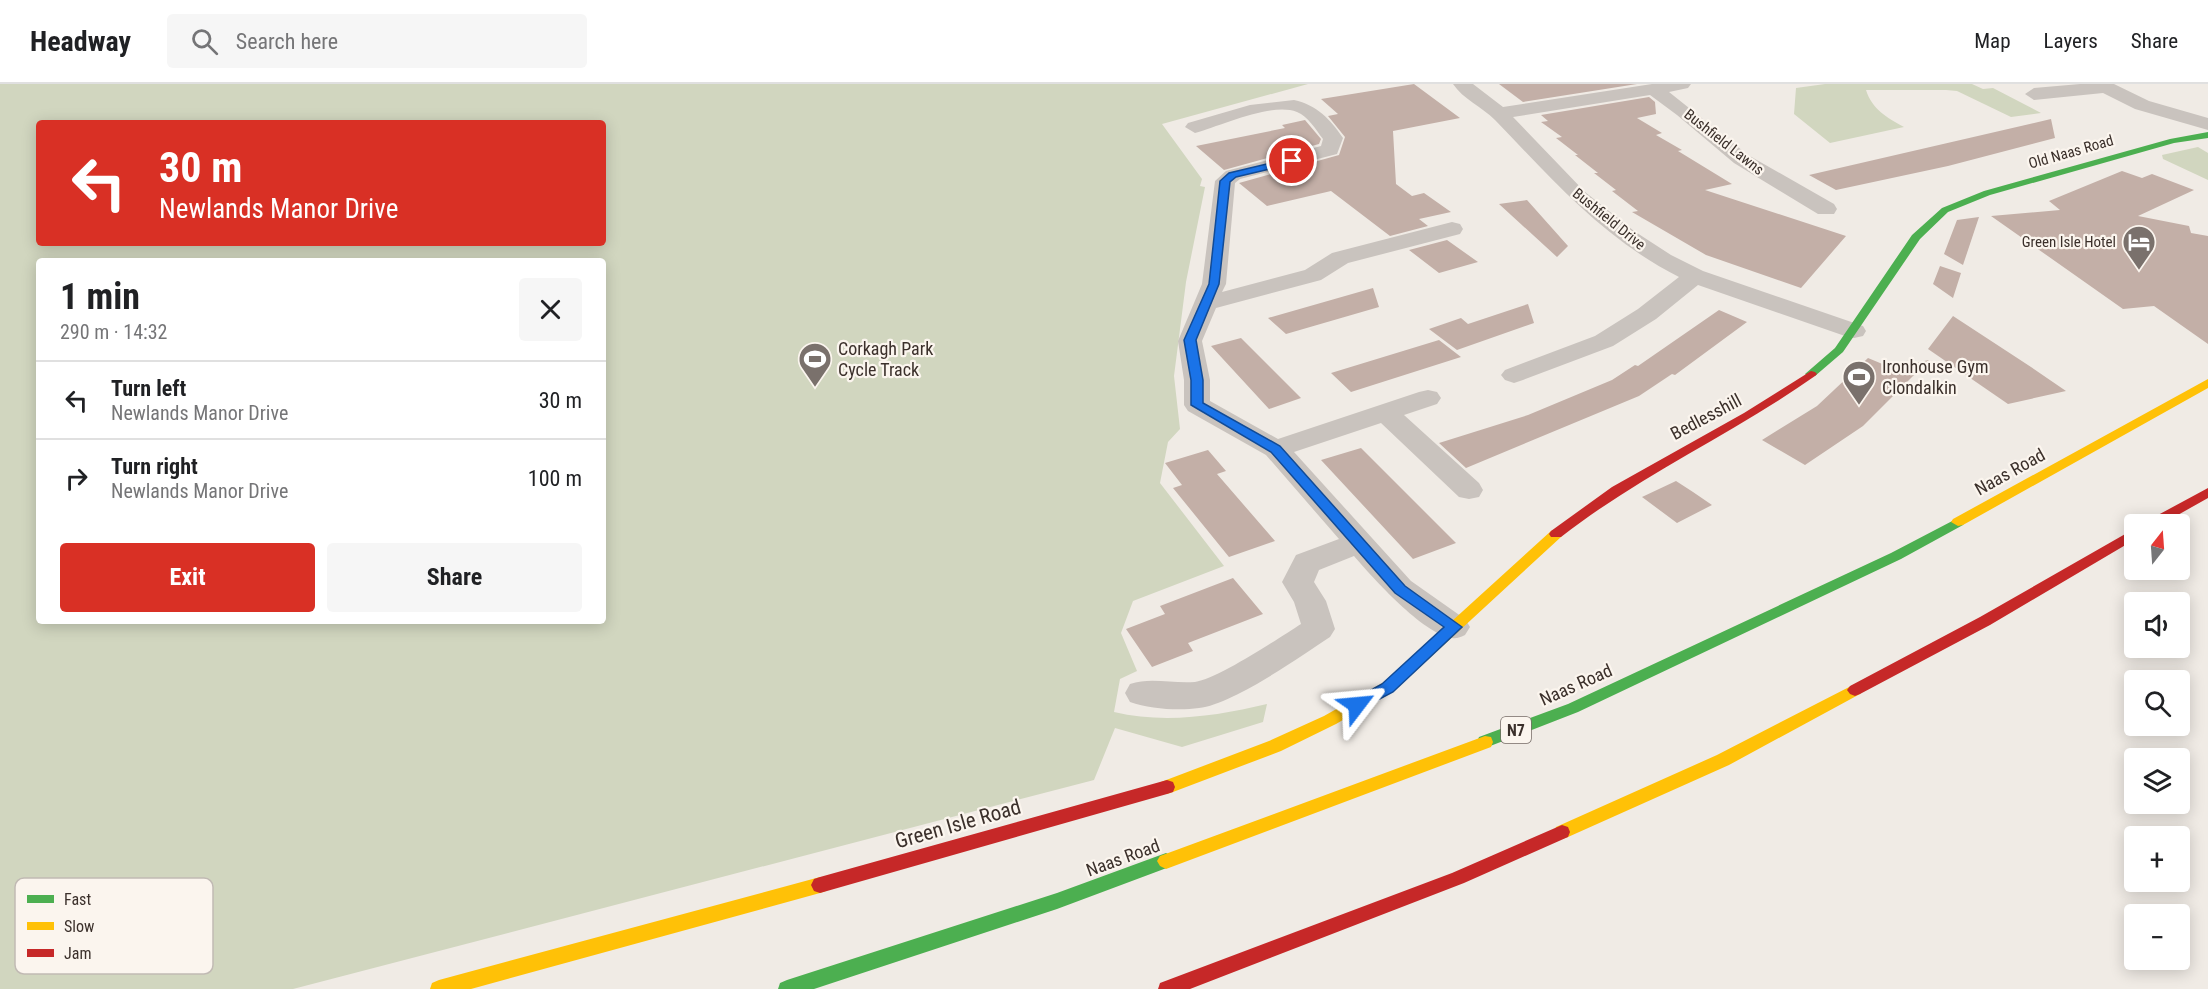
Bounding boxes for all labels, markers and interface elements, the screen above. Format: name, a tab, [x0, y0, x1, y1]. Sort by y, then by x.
search box	[167, 14, 587, 68]
text: Headway	[30, 25, 131, 58]
icon: search	[188, 25, 221, 58]
text: Search here	[236, 29, 338, 54]
text: Map	[1974, 29, 2011, 53]
text: Layers	[2044, 29, 2098, 53]
text: Share	[2131, 29, 2178, 53]
street label: Bushfield Lawns	[1680, 105, 1768, 179]
street label: Old Naas Road	[2027, 131, 2115, 173]
pin	[1266, 135, 1317, 186]
text: 30 m	[159, 143, 242, 192]
icon: left	[60, 144, 138, 222]
icon: arrive	[1275, 144, 1308, 177]
street label: Bushfield Drive	[1569, 184, 1649, 254]
text: Newlands Manor Drive	[159, 193, 398, 225]
hotel icon: Green Isle Hotel	[2121, 224, 2157, 271]
place label: Green Isle Hotel	[2022, 233, 2116, 251]
text: 1 min	[60, 276, 140, 318]
button: close	[519, 278, 582, 341]
text: 290 m · 14:32	[60, 320, 167, 344]
place label: Corkagh Park Cycle Track	[838, 338, 933, 380]
sports icon: Corkagh Park Cycle Track	[797, 341, 833, 388]
place label: Ironhouse Gym Clondalkin	[1882, 356, 1988, 398]
sports icon: Ironhouse Gym Clondalkin	[1841, 359, 1877, 406]
text: Turn left	[111, 376, 186, 401]
icon: left	[60, 384, 93, 417]
text: 30 m	[539, 388, 582, 413]
street label: Bedlesshill	[1667, 389, 1745, 444]
text: Newlands Manor Drive	[111, 401, 288, 425]
street label: Naas Road	[1971, 444, 2048, 499]
text: Turn right	[111, 454, 198, 479]
icon: right	[60, 462, 93, 495]
text: 100 m	[528, 466, 582, 491]
text: Newlands Manor Drive	[111, 479, 288, 503]
north arrow	[2124, 514, 2190, 580]
map controls	[2124, 514, 2190, 970]
button: Exit	[60, 543, 315, 612]
button: Share	[327, 543, 582, 612]
button: sound	[2124, 592, 2190, 658]
street label: Naas Road	[1536, 659, 1615, 710]
button: search	[2124, 670, 2190, 736]
position arrow	[1325, 673, 1389, 737]
road number: N7	[1501, 717, 1531, 743]
button: layers	[2124, 748, 2190, 814]
street label: Green Isle Road	[892, 795, 1024, 853]
button: +	[2124, 826, 2190, 892]
street label: Naas Road	[1083, 835, 1163, 881]
legend	[15, 878, 213, 974]
text: Fast	[64, 890, 91, 909]
button: −	[2124, 904, 2190, 970]
text: Slow	[64, 917, 94, 936]
text: Jam	[64, 944, 91, 963]

